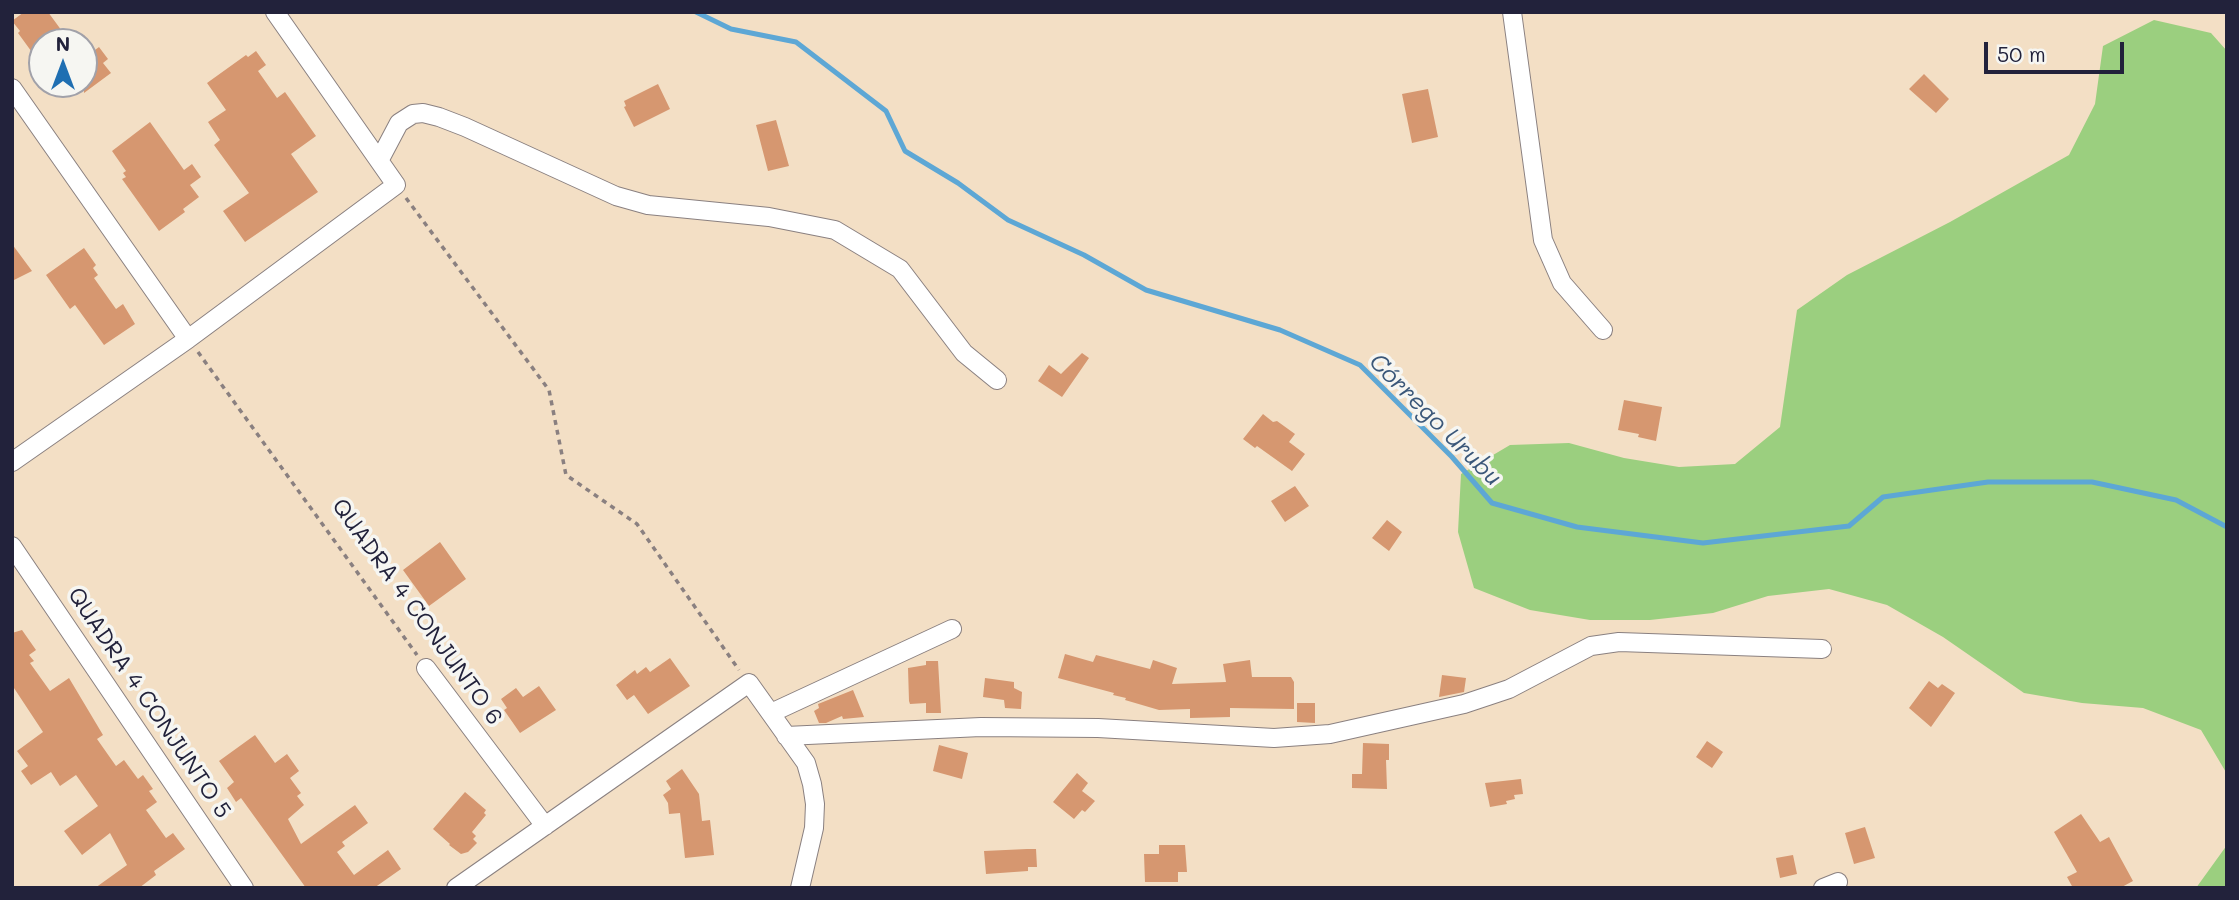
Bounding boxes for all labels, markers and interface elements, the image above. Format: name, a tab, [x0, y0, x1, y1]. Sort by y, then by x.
north arrow	[28, 28, 98, 98]
scale bar	[1987, 28, 2127, 72]
text: N	[56, 31, 70, 56]
text: 50 m	[1997, 40, 2046, 67]
water label: Córrego Urubu	[1363, 348, 1507, 492]
street label: QUADRA 4 CONJUNTO 6	[326, 494, 508, 730]
street label: QUADRA 4 CONJUNTO 5	[61, 582, 237, 824]

